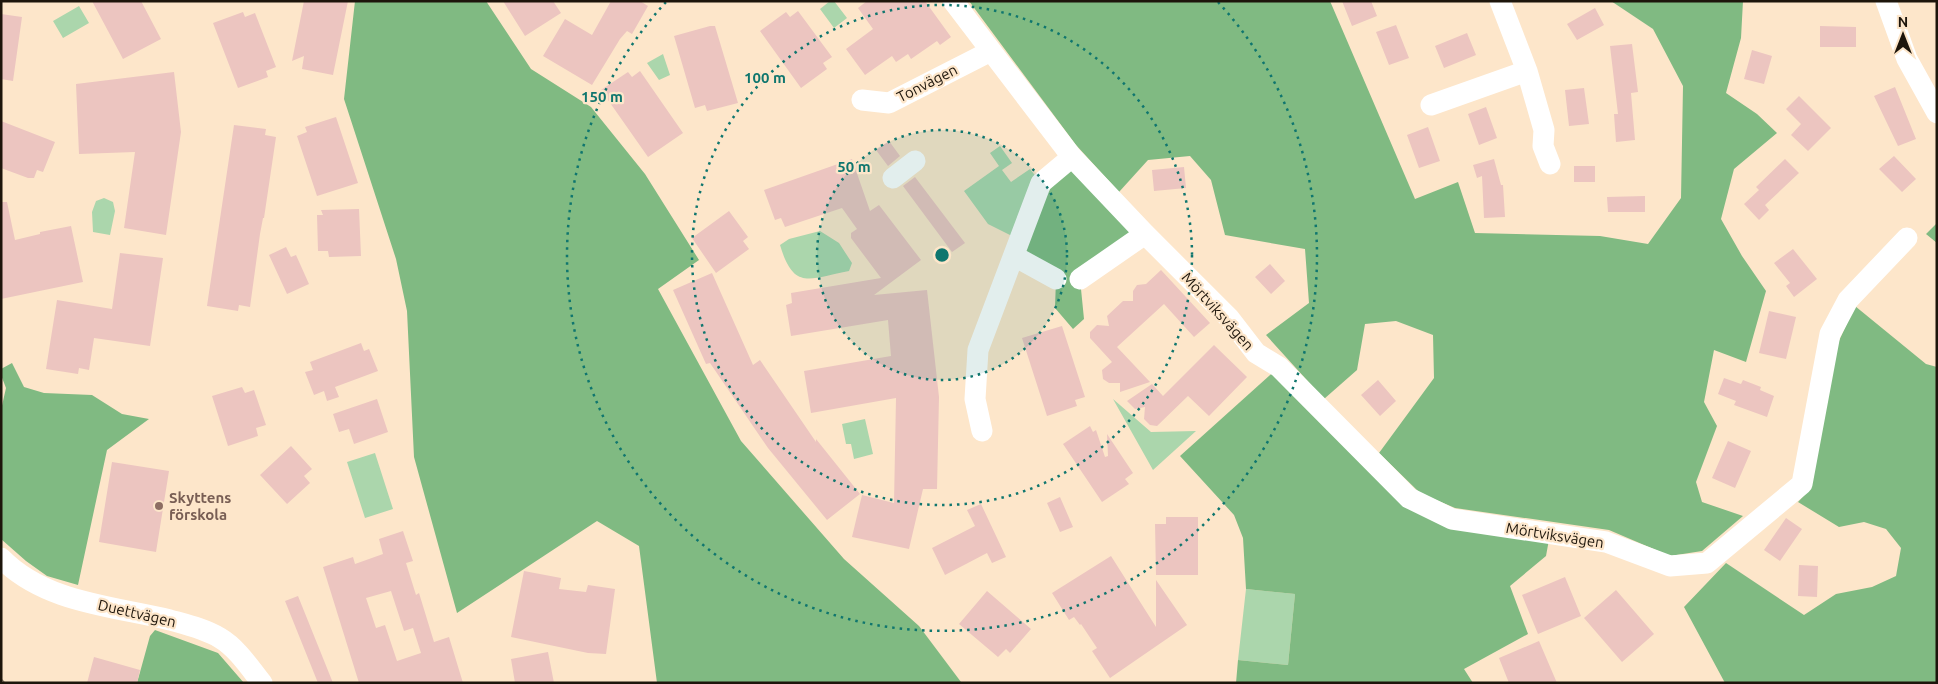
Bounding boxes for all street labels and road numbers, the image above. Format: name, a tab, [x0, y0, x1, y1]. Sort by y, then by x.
street label: Tonvägen	[894, 61, 960, 105]
street label: Mörtviksvägen	[1179, 269, 1257, 353]
street label: Mörtviksvägen	[1505, 519, 1605, 551]
street label: Duettvägen	[96, 596, 178, 630]

